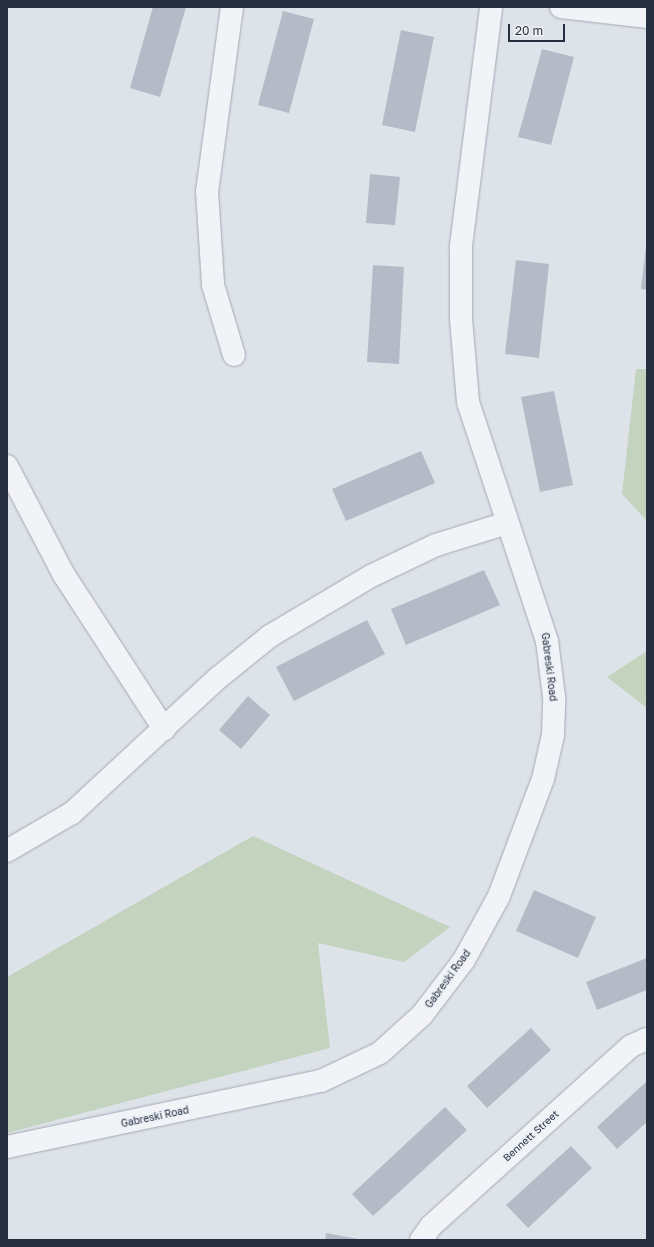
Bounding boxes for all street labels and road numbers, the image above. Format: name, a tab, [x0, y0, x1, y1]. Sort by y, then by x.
street label: Gabreski Road	[539, 632, 559, 702]
street label: Gabreski Road	[423, 948, 473, 1010]
street label: Gabreski Road	[120, 1104, 190, 1130]
street label: Bennett Street	[501, 1108, 561, 1164]

